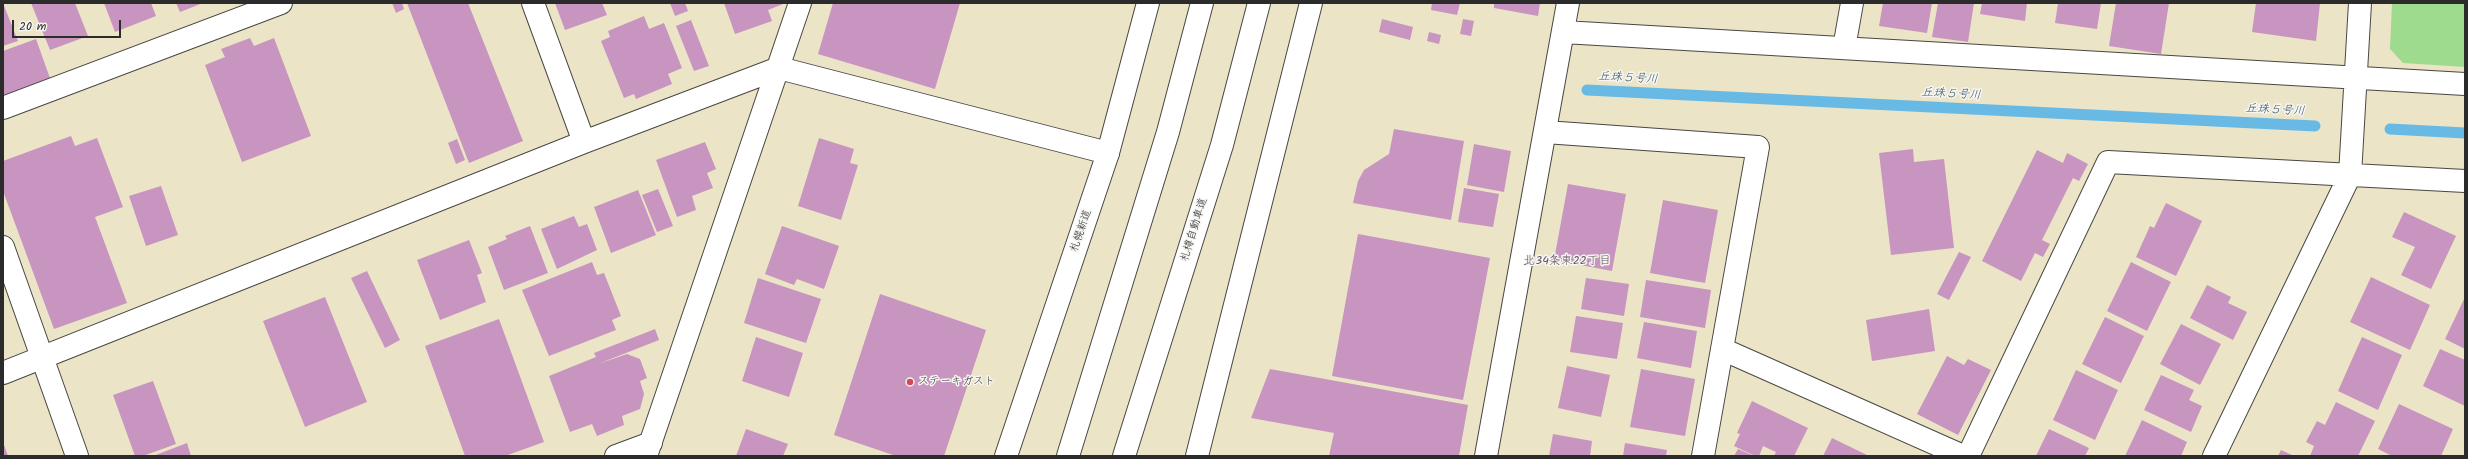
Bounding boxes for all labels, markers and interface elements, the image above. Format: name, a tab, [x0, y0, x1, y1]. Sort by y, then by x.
scale bar	[14, 12, 123, 38]
text: 20 m	[19, 17, 46, 36]
water label: 丘珠５号川	[1598, 70, 1658, 88]
water label: 丘珠５号川	[1921, 86, 1981, 104]
water label: 丘珠５号川	[2245, 102, 2305, 120]
street label: 札樽自動車道	[1179, 197, 1211, 263]
street label: 札幌新道	[1069, 208, 1095, 254]
district label: 北34条東22丁目	[1523, 255, 1611, 269]
place label: ステーキガスト	[918, 375, 995, 389]
marker: ステーキガスト	[905, 377, 915, 387]

